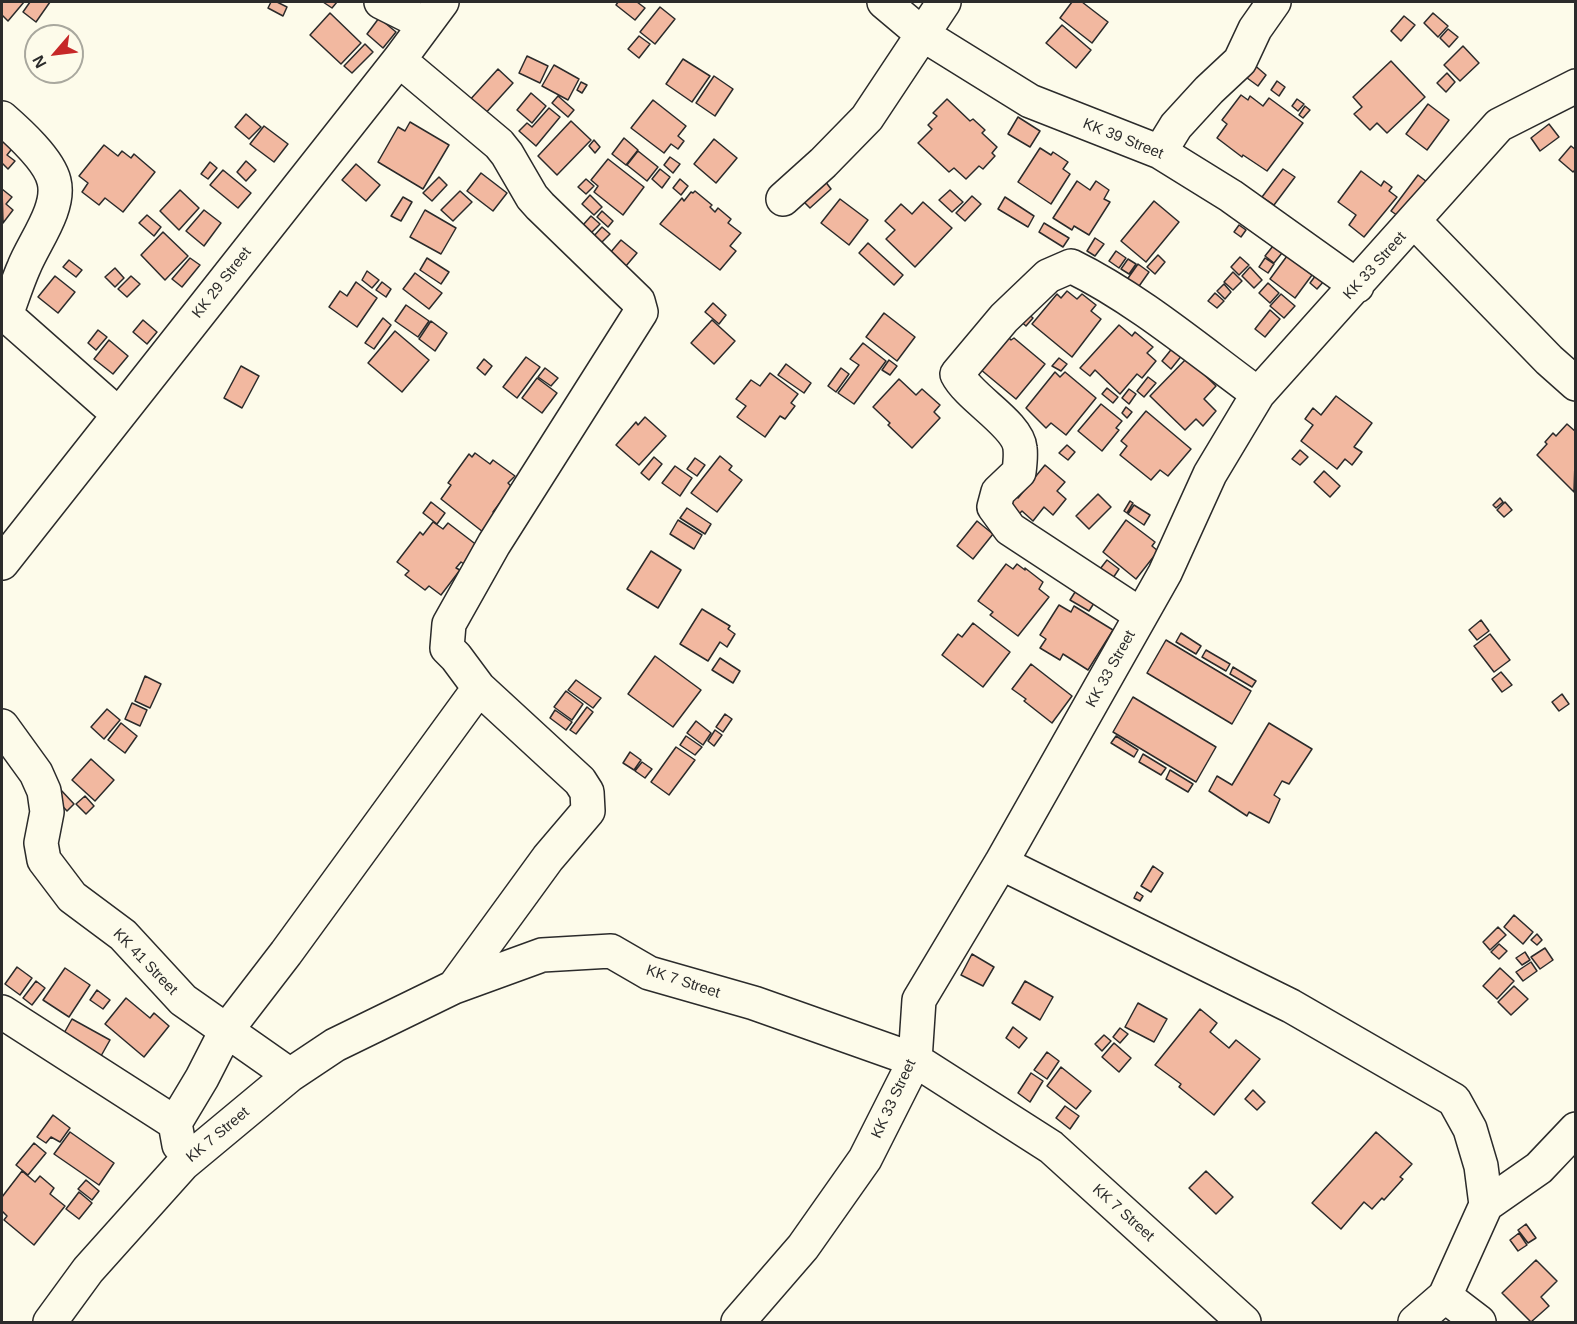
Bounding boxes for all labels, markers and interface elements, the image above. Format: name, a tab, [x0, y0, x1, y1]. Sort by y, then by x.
north arrow	[24, 24, 84, 84]
text: N	[29, 53, 50, 71]
street label: KK 39 Street	[1080, 115, 1166, 163]
street label: KK 33 Street	[1340, 228, 1410, 304]
street label: KK 29 Street	[189, 244, 255, 322]
street label: KK 33 Street	[1083, 627, 1139, 711]
street label: KK 41 Street	[109, 925, 181, 999]
street label: KK 7 Street	[644, 962, 722, 1002]
street label: KK 33 Street	[868, 1057, 920, 1141]
street label: KK 7 Street	[183, 1103, 253, 1167]
street label: KK 7 Street	[1088, 1181, 1158, 1245]

